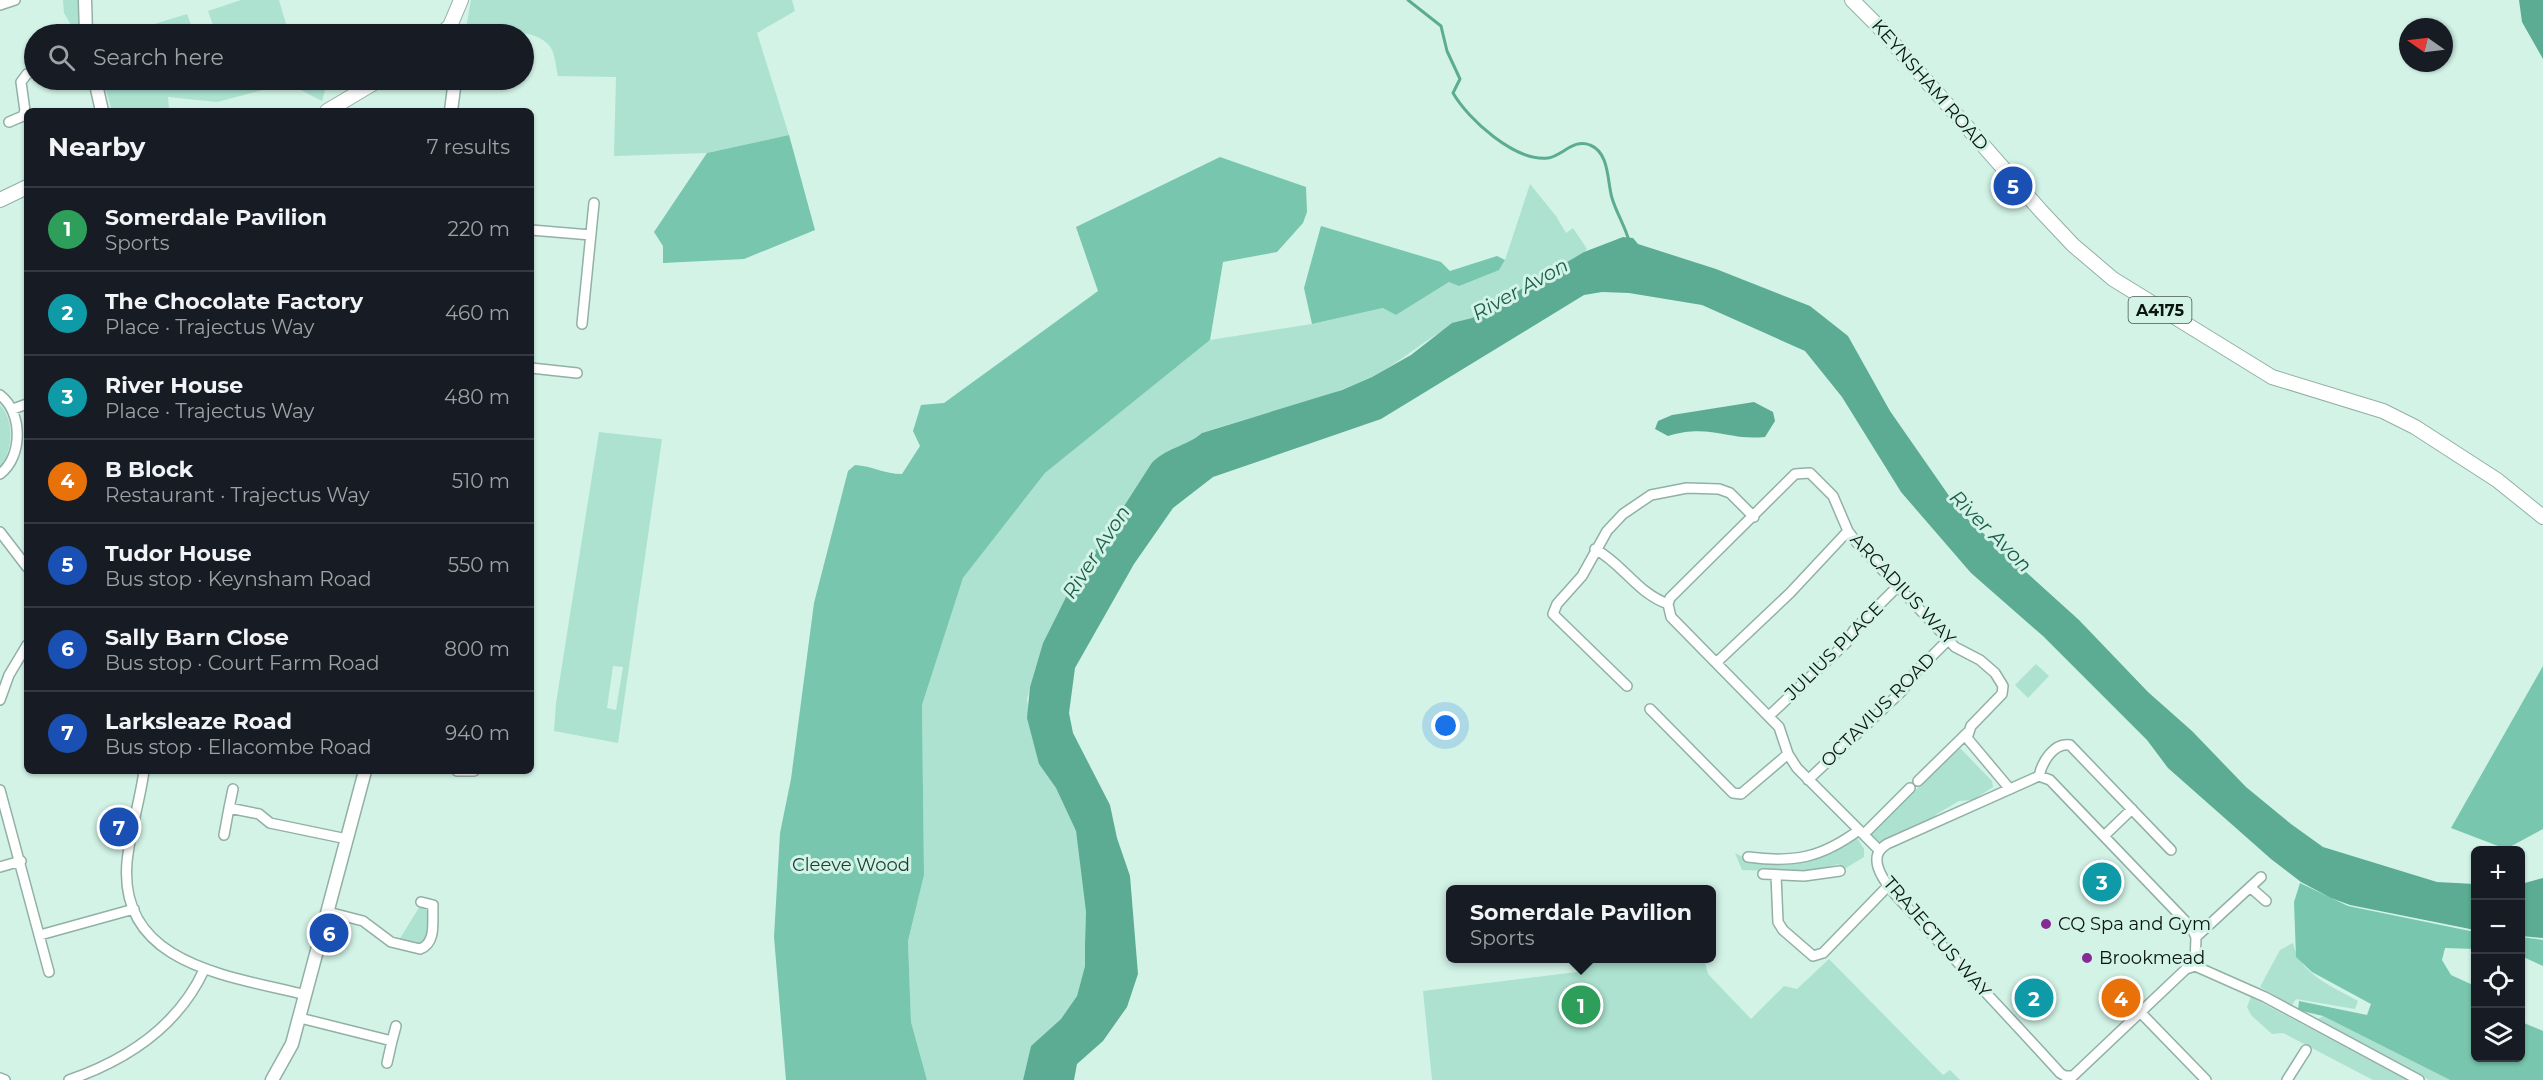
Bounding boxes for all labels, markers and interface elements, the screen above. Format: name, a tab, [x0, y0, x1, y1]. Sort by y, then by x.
street label: KEYNSHAM ROAD	[1867, 15, 1993, 155]
north arrow	[2399, 18, 2453, 72]
search box	[24, 24, 534, 90]
icon: search	[45, 41, 78, 74]
text: Search here	[93, 44, 224, 71]
text: Nearby	[48, 131, 145, 163]
text: 7 results	[427, 135, 510, 159]
pin: 5	[1994, 164, 2032, 208]
text: Somerdale Pavilion	[105, 204, 327, 231]
text: 1	[64, 217, 71, 241]
text: 220 m	[448, 217, 510, 241]
text: Sports	[105, 231, 170, 255]
water label: River Avon	[1468, 253, 1572, 325]
text: The Chocolate Factory	[105, 288, 363, 315]
road number: A4175	[2128, 297, 2192, 323]
text: 2	[62, 301, 73, 325]
text: 460 m	[445, 301, 510, 325]
text: Place · Trajectus Way	[105, 315, 314, 339]
text: River House	[105, 372, 243, 399]
text: 3	[62, 385, 73, 409]
text: 480 m	[444, 385, 510, 409]
text: Place · Trajectus Way	[105, 399, 314, 423]
text: B Block	[105, 456, 193, 483]
text: 4	[61, 469, 74, 493]
text: 510 m	[452, 469, 510, 493]
text: Restaurant · Trajectus Way	[105, 483, 370, 507]
water label: River Avon	[1945, 485, 2037, 577]
water label: River Avon	[1057, 501, 1135, 603]
street label: ARCADIUS WAY	[1846, 529, 1961, 650]
text: Tudor House	[105, 540, 252, 567]
text: 5	[62, 553, 73, 577]
text: 550 m	[448, 553, 510, 577]
text: Bus stop · Keynsham Road	[105, 567, 372, 591]
street label: JULIUS PLACE	[1779, 597, 1888, 706]
text: Sally Barn Close	[105, 624, 289, 651]
text: 6	[61, 637, 74, 661]
text: 800 m	[444, 637, 510, 661]
street label: OCTAVIUS ROAD	[1816, 648, 1940, 772]
text: Bus stop · Court Farm Road	[105, 651, 380, 675]
text: Larksleaze Road	[105, 708, 292, 735]
your location	[1431, 711, 1460, 740]
text: 7	[61, 721, 74, 745]
text: 940 m	[445, 721, 510, 745]
text: Bus stop · Ellacombe Road	[105, 735, 372, 759]
pin: 7	[100, 804, 138, 850]
map controls	[2471, 846, 2525, 1062]
button: +	[2471, 846, 2525, 900]
park label: Cleeve Wood	[792, 854, 910, 876]
pin: 3	[2082, 860, 2122, 904]
street label: TRAJECTUS WAY	[1879, 872, 1996, 1002]
popup	[1446, 885, 1716, 963]
text: Somerdale Pavilion	[1470, 899, 1692, 926]
button: −	[2471, 900, 2525, 954]
pin: 6	[310, 910, 348, 956]
place label: CQ Spa and Gym	[2058, 913, 2211, 935]
marker: CQ Spa and Gym	[2039, 917, 2053, 931]
text: Sports	[1470, 926, 1535, 950]
place label: Brookmead	[2099, 947, 2205, 969]
marker: Brookmead	[2080, 951, 2094, 965]
button: locate	[2471, 954, 2525, 1008]
pin: 2	[2014, 976, 2054, 1020]
pin: 4	[2102, 976, 2140, 1020]
pin: 1	[1562, 982, 1600, 1028]
button: layers	[2471, 1008, 2525, 1062]

